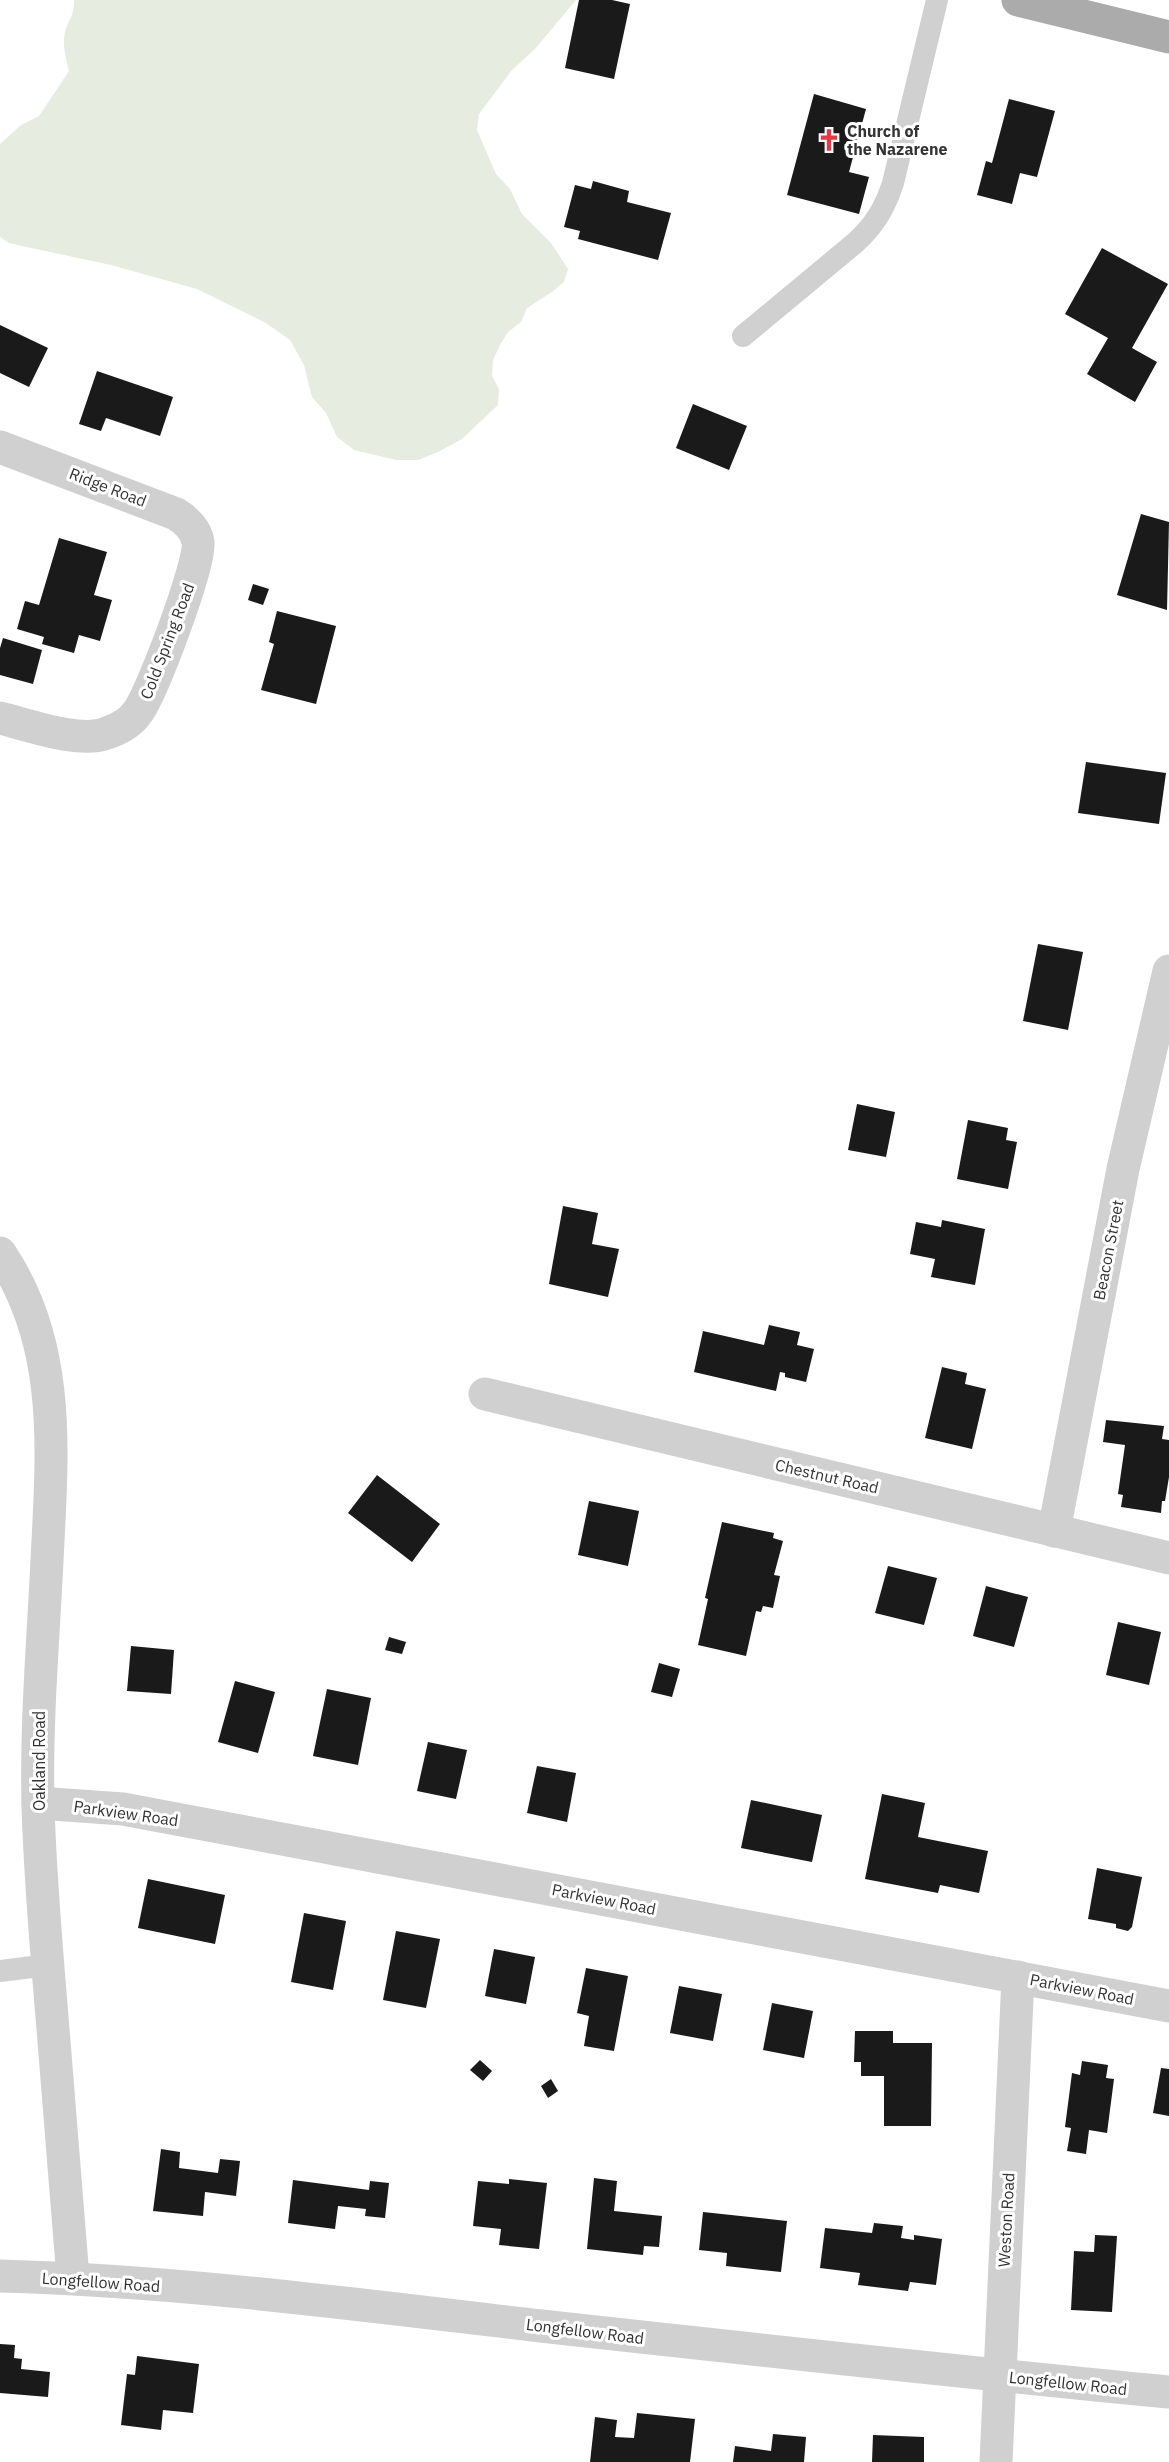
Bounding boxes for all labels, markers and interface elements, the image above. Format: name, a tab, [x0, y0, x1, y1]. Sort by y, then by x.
place label: Church of the Nazarene	[847, 121, 947, 159]
church icon: Church of the Nazarene	[816, 127, 842, 153]
street label: Ridge Road	[67, 463, 149, 511]
street label: Cold Spring Road	[136, 580, 198, 702]
street label: Beacon Street	[1089, 1198, 1127, 1302]
street label: Chestnut Road	[773, 1454, 881, 1498]
street label: Oakland Road	[29, 1711, 49, 1811]
street label: Parkview Road	[72, 1796, 180, 1830]
street label: Parkview Road	[550, 1879, 658, 1919]
street label: Parkview Road	[1028, 1969, 1136, 2009]
street label: Weston Road	[994, 2172, 1018, 2268]
street label: Longfellow Road	[41, 2268, 161, 2296]
street label: Longfellow Road	[525, 2314, 645, 2348]
street label: Longfellow Road	[1008, 2367, 1128, 2399]

